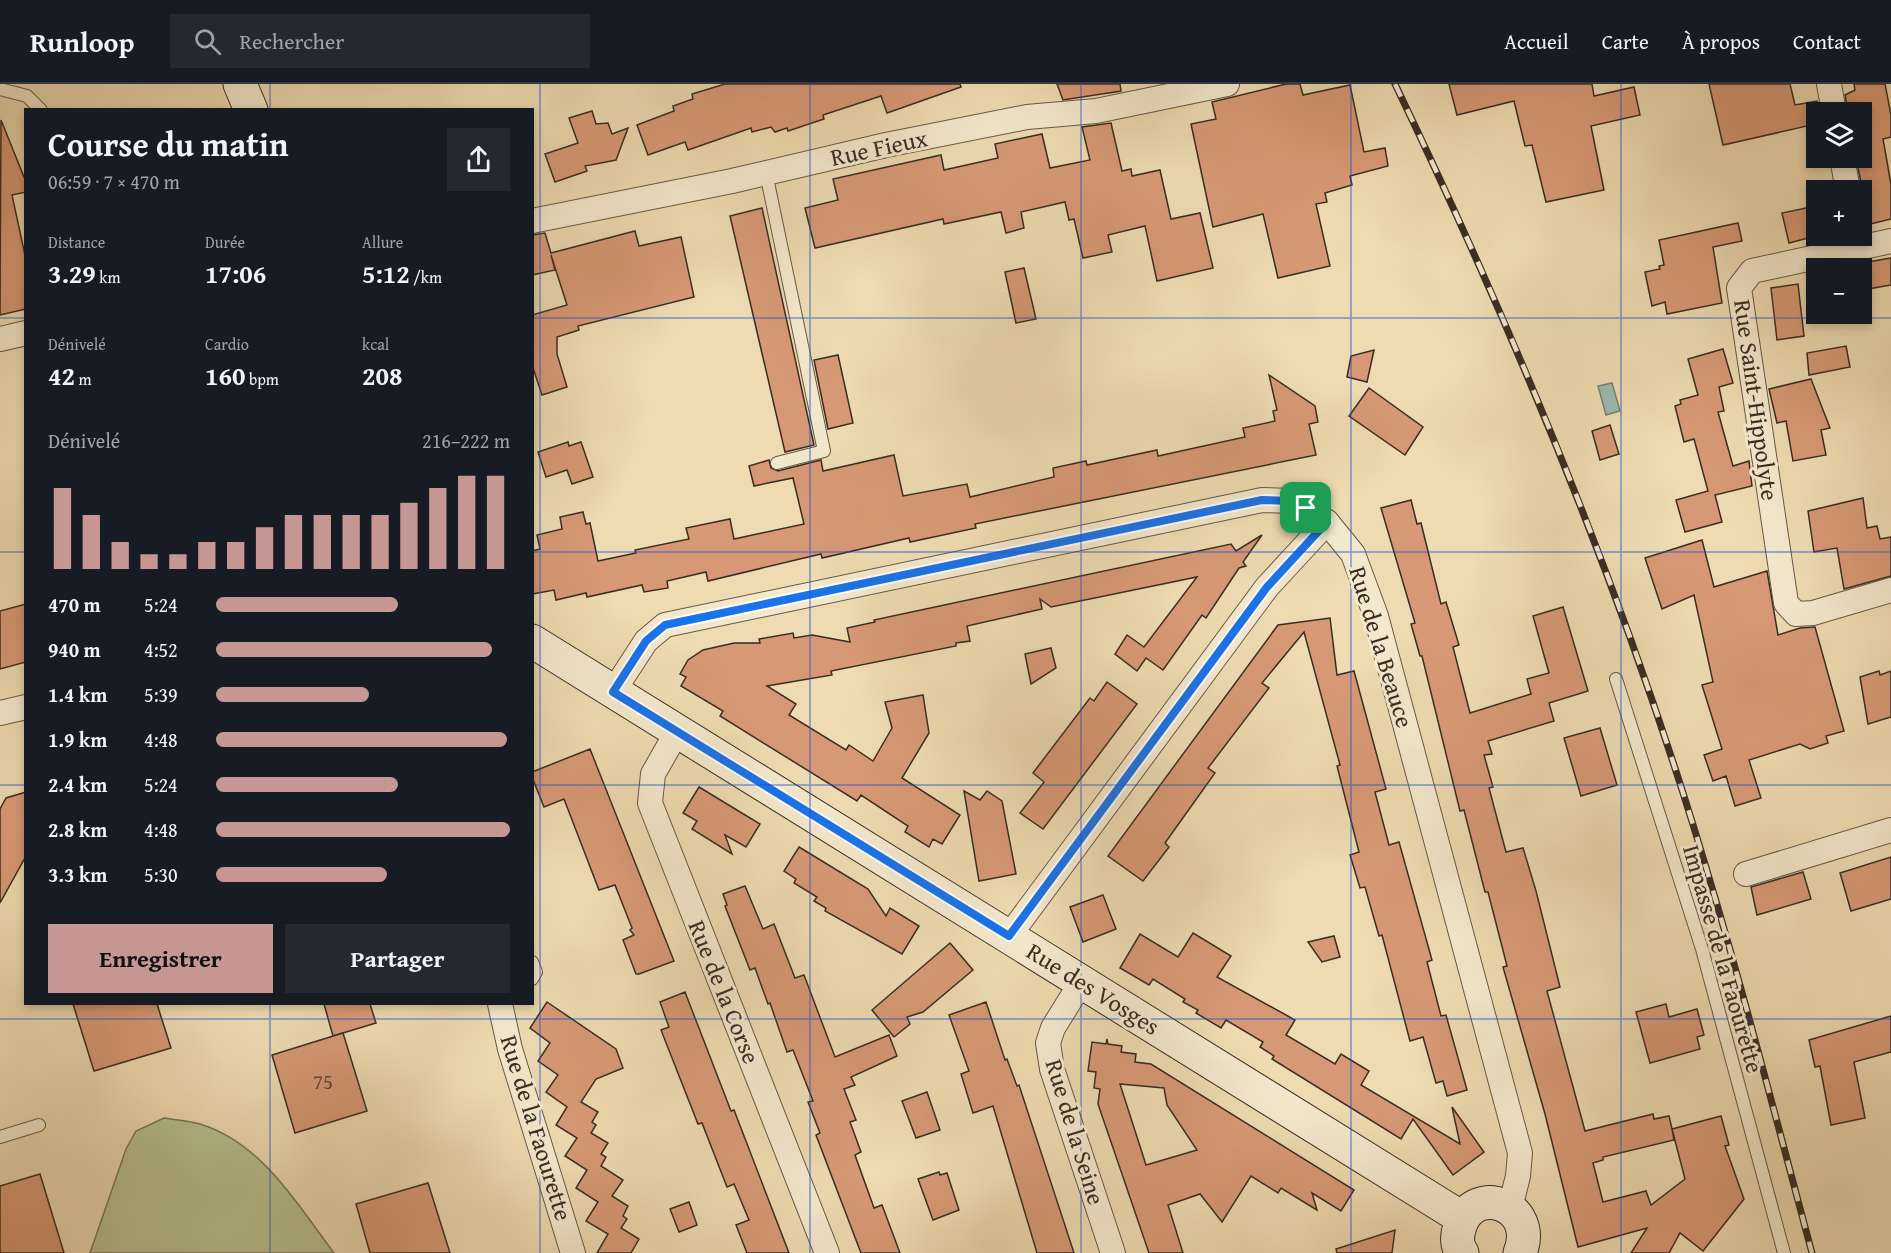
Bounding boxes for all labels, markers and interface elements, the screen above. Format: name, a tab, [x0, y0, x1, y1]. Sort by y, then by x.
search box	[170, 14, 590, 68]
text: Runloop	[30, 21, 134, 62]
icon: search	[191, 25, 224, 58]
text: Rechercher	[239, 25, 344, 57]
text: Accueil	[1504, 26, 1569, 57]
text: Carte	[1602, 26, 1649, 57]
text: À propos	[1682, 26, 1760, 57]
text: Contact	[1793, 26, 1861, 57]
map controls	[1806, 102, 1872, 324]
button: layers	[1806, 102, 1872, 168]
text: Course du matin	[48, 120, 289, 168]
street label: Rue Fieux	[827, 120, 931, 175]
button: share	[447, 128, 510, 191]
text: 06:59 · 7 × 470 m	[48, 167, 180, 196]
button: +	[1806, 180, 1872, 246]
text: Distance	[48, 230, 105, 254]
text: Durée	[205, 230, 245, 254]
text: Allure	[362, 230, 403, 254]
text: 3.29	[48, 254, 96, 293]
text: 17:06	[205, 254, 266, 293]
text: 5:12	[362, 254, 410, 293]
button: −	[1806, 258, 1872, 324]
text: km	[96, 265, 120, 289]
text: /km	[410, 265, 442, 289]
street label: Rue Saint-Hippolyte	[1725, 297, 1788, 503]
text: Dénivelé	[48, 332, 106, 356]
text: Cardio	[205, 332, 249, 356]
text: kcal	[362, 332, 389, 356]
text: 42	[48, 356, 75, 395]
text: 160	[205, 356, 245, 395]
text: 208	[362, 356, 402, 395]
text: m	[75, 367, 92, 391]
text: bpm	[245, 367, 279, 391]
text: Dénivelé	[48, 426, 120, 455]
text: 216–222 m	[422, 426, 510, 455]
pin	[1280, 482, 1331, 533]
icon: arrive	[1289, 491, 1322, 524]
street label: Rue de la Beauce	[1340, 562, 1423, 732]
text: 470 m	[48, 590, 101, 619]
text: 5:24	[144, 590, 178, 619]
text: 940 m	[48, 635, 101, 664]
text: 4:52	[144, 635, 178, 664]
text: 1.4 km	[48, 680, 107, 709]
text: 5:39	[144, 680, 178, 709]
text: 1.9 km	[48, 725, 107, 754]
text: 4:48	[144, 725, 178, 754]
text: 2.4 km	[48, 770, 107, 799]
text: 5:24	[144, 770, 178, 799]
text: 2.8 km	[48, 815, 107, 844]
text: 4:48	[144, 815, 178, 844]
street label: Impasse de la Faourette	[1674, 841, 1773, 1077]
text: 3.3 km	[48, 860, 107, 889]
text: 5:30	[144, 860, 178, 889]
street label: Rue de la Corse	[680, 915, 769, 1069]
button: Enregistrer	[48, 924, 273, 993]
button: Partager	[285, 924, 510, 993]
street label: Rue des Vosges	[1020, 934, 1167, 1043]
street label: Rue de la Faourette	[492, 1031, 581, 1225]
street label: Rue de la Seine	[1037, 1055, 1114, 1209]
house number: 75	[313, 1066, 333, 1097]

